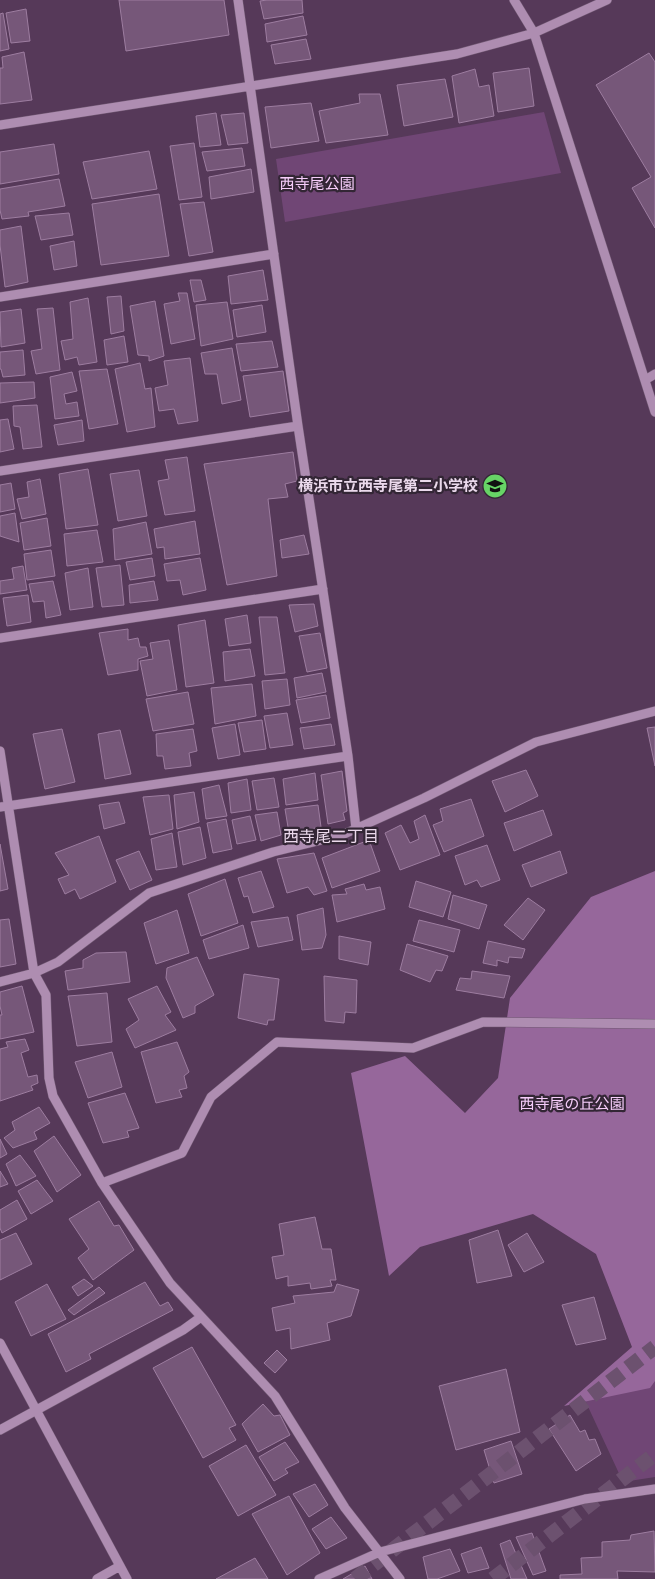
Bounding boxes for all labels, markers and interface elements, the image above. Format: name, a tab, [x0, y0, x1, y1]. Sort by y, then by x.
park label: 西寺尾公園	[279, 173, 355, 193]
school or university icon: 横浜市立西寺尾第二小学校	[482, 473, 508, 499]
place label: 横浜市立西寺尾第二小学校	[298, 475, 478, 495]
district label: 西寺尾二丁目	[283, 825, 379, 847]
park label: 西寺尾の丘公園	[519, 1093, 625, 1113]

